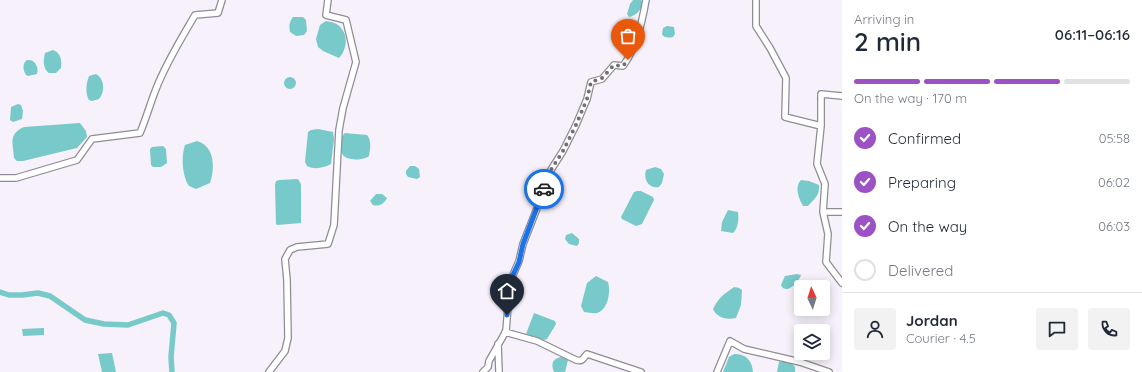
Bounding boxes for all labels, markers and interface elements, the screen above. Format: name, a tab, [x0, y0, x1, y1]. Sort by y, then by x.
text: Arriving in	[854, 11, 914, 27]
pin	[611, 19, 645, 60]
icon: bag	[617, 25, 639, 47]
text: 2 min	[854, 25, 921, 58]
text: 06:11–06:16	[1055, 25, 1130, 44]
text: On the way · 170 m	[854, 90, 967, 106]
icon: check	[854, 127, 876, 149]
text: Confirmed	[888, 129, 961, 148]
text: 05:58	[1099, 130, 1130, 146]
courier	[524, 169, 564, 209]
icon: check	[854, 171, 876, 193]
text: Preparing	[888, 173, 956, 192]
text: 06:02	[1098, 174, 1130, 190]
icon: car	[533, 178, 555, 200]
icon: check	[854, 215, 876, 237]
text: On the way	[888, 217, 967, 236]
text: 06:03	[1098, 218, 1130, 234]
text: Delivered	[888, 261, 953, 280]
pin	[490, 274, 524, 315]
icon: home	[496, 280, 518, 302]
north arrow	[794, 280, 830, 316]
map controls	[794, 280, 830, 360]
button: person	[854, 308, 896, 350]
button: chat	[1036, 308, 1078, 350]
button: phone	[1088, 308, 1130, 350]
text: Jordan	[906, 311, 958, 330]
button: layers	[794, 324, 830, 360]
text: Courier · 4.5	[906, 330, 976, 346]

